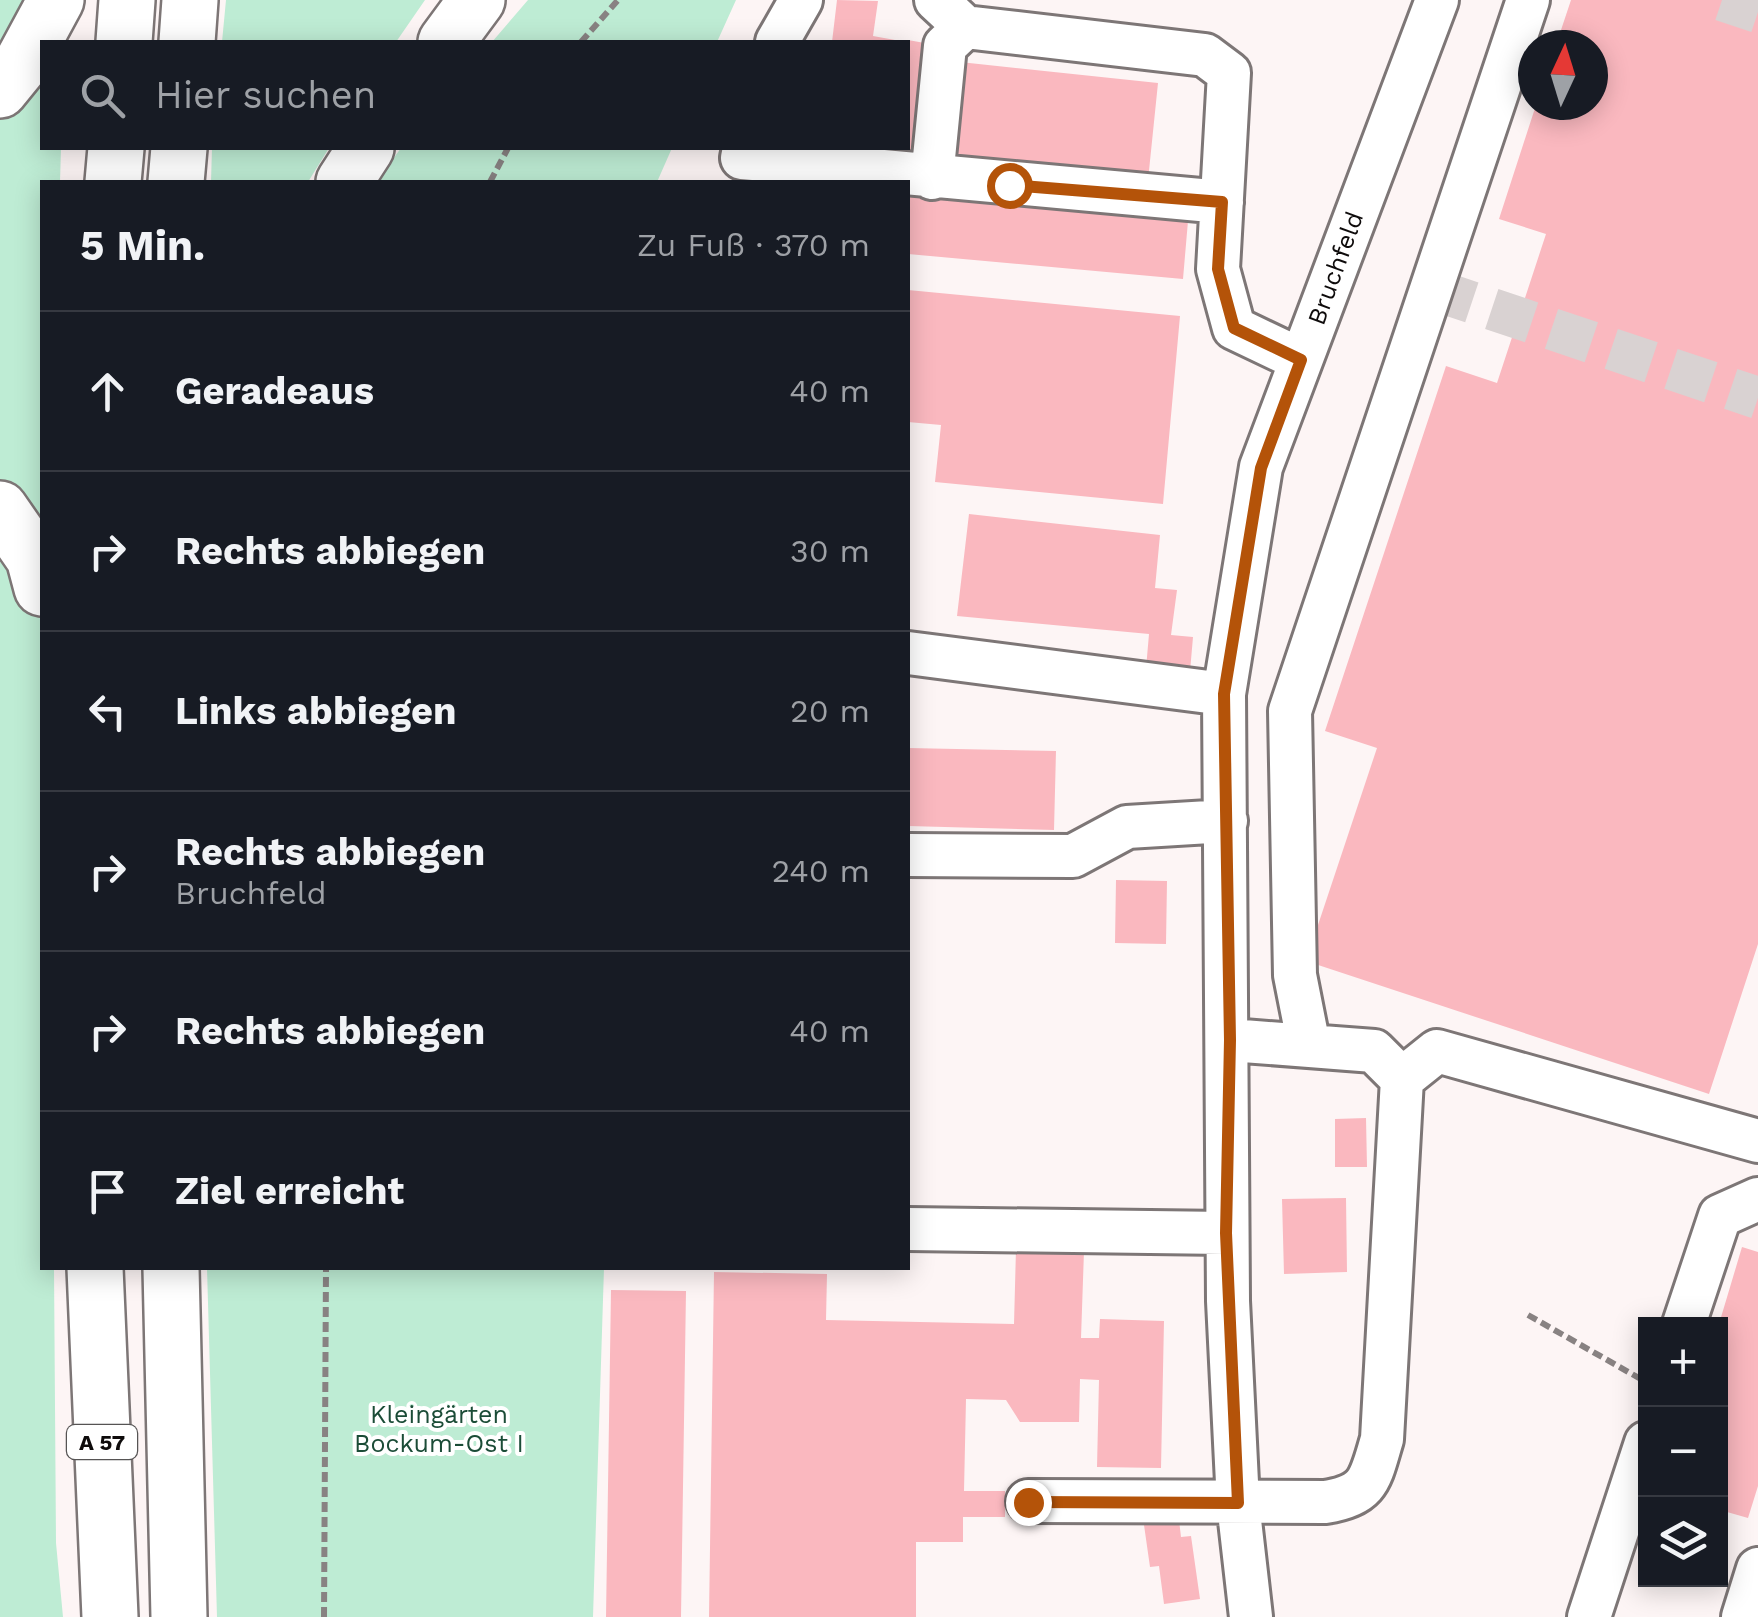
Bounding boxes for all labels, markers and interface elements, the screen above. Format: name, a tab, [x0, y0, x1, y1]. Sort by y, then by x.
north arrow	[1518, 30, 1608, 120]
search box	[40, 40, 910, 150]
icon: search	[75, 68, 130, 123]
text: Hier suchen	[155, 73, 376, 117]
route start	[987, 163, 1033, 209]
street label: Bruchfeld	[1302, 208, 1369, 329]
text: 5 Min.	[80, 221, 205, 270]
text: Zu Fuß · 370 m	[637, 226, 870, 264]
icon: ahead	[80, 364, 135, 419]
text: Geradeaus	[175, 369, 374, 413]
text: 40 m	[789, 372, 870, 410]
icon: right	[80, 524, 135, 579]
text: Rechts abbiegen	[175, 529, 485, 573]
text: 30 m	[790, 532, 870, 570]
icon: left	[80, 684, 135, 739]
text: Links abbiegen	[175, 689, 457, 733]
text: 20 m	[790, 692, 870, 730]
text: Rechts abbiegen	[175, 830, 485, 874]
icon: right	[80, 844, 135, 899]
text: 240 m	[771, 852, 870, 890]
text: Bruchfeld	[175, 874, 327, 912]
icon: right	[80, 1004, 135, 1059]
text: Rechts abbiegen	[175, 1009, 485, 1053]
text: 40 m	[789, 1012, 870, 1050]
icon: arrive	[80, 1164, 135, 1219]
text: Ziel erreicht	[175, 1169, 404, 1213]
map controls	[1638, 1317, 1728, 1587]
button: +	[1638, 1317, 1728, 1407]
park label: Kleingärten Bockum-Ost I	[354, 1400, 524, 1458]
button: −	[1638, 1407, 1728, 1497]
road number: A 57	[67, 1425, 137, 1459]
route end	[1006, 1480, 1052, 1526]
button: layers	[1638, 1497, 1728, 1587]

